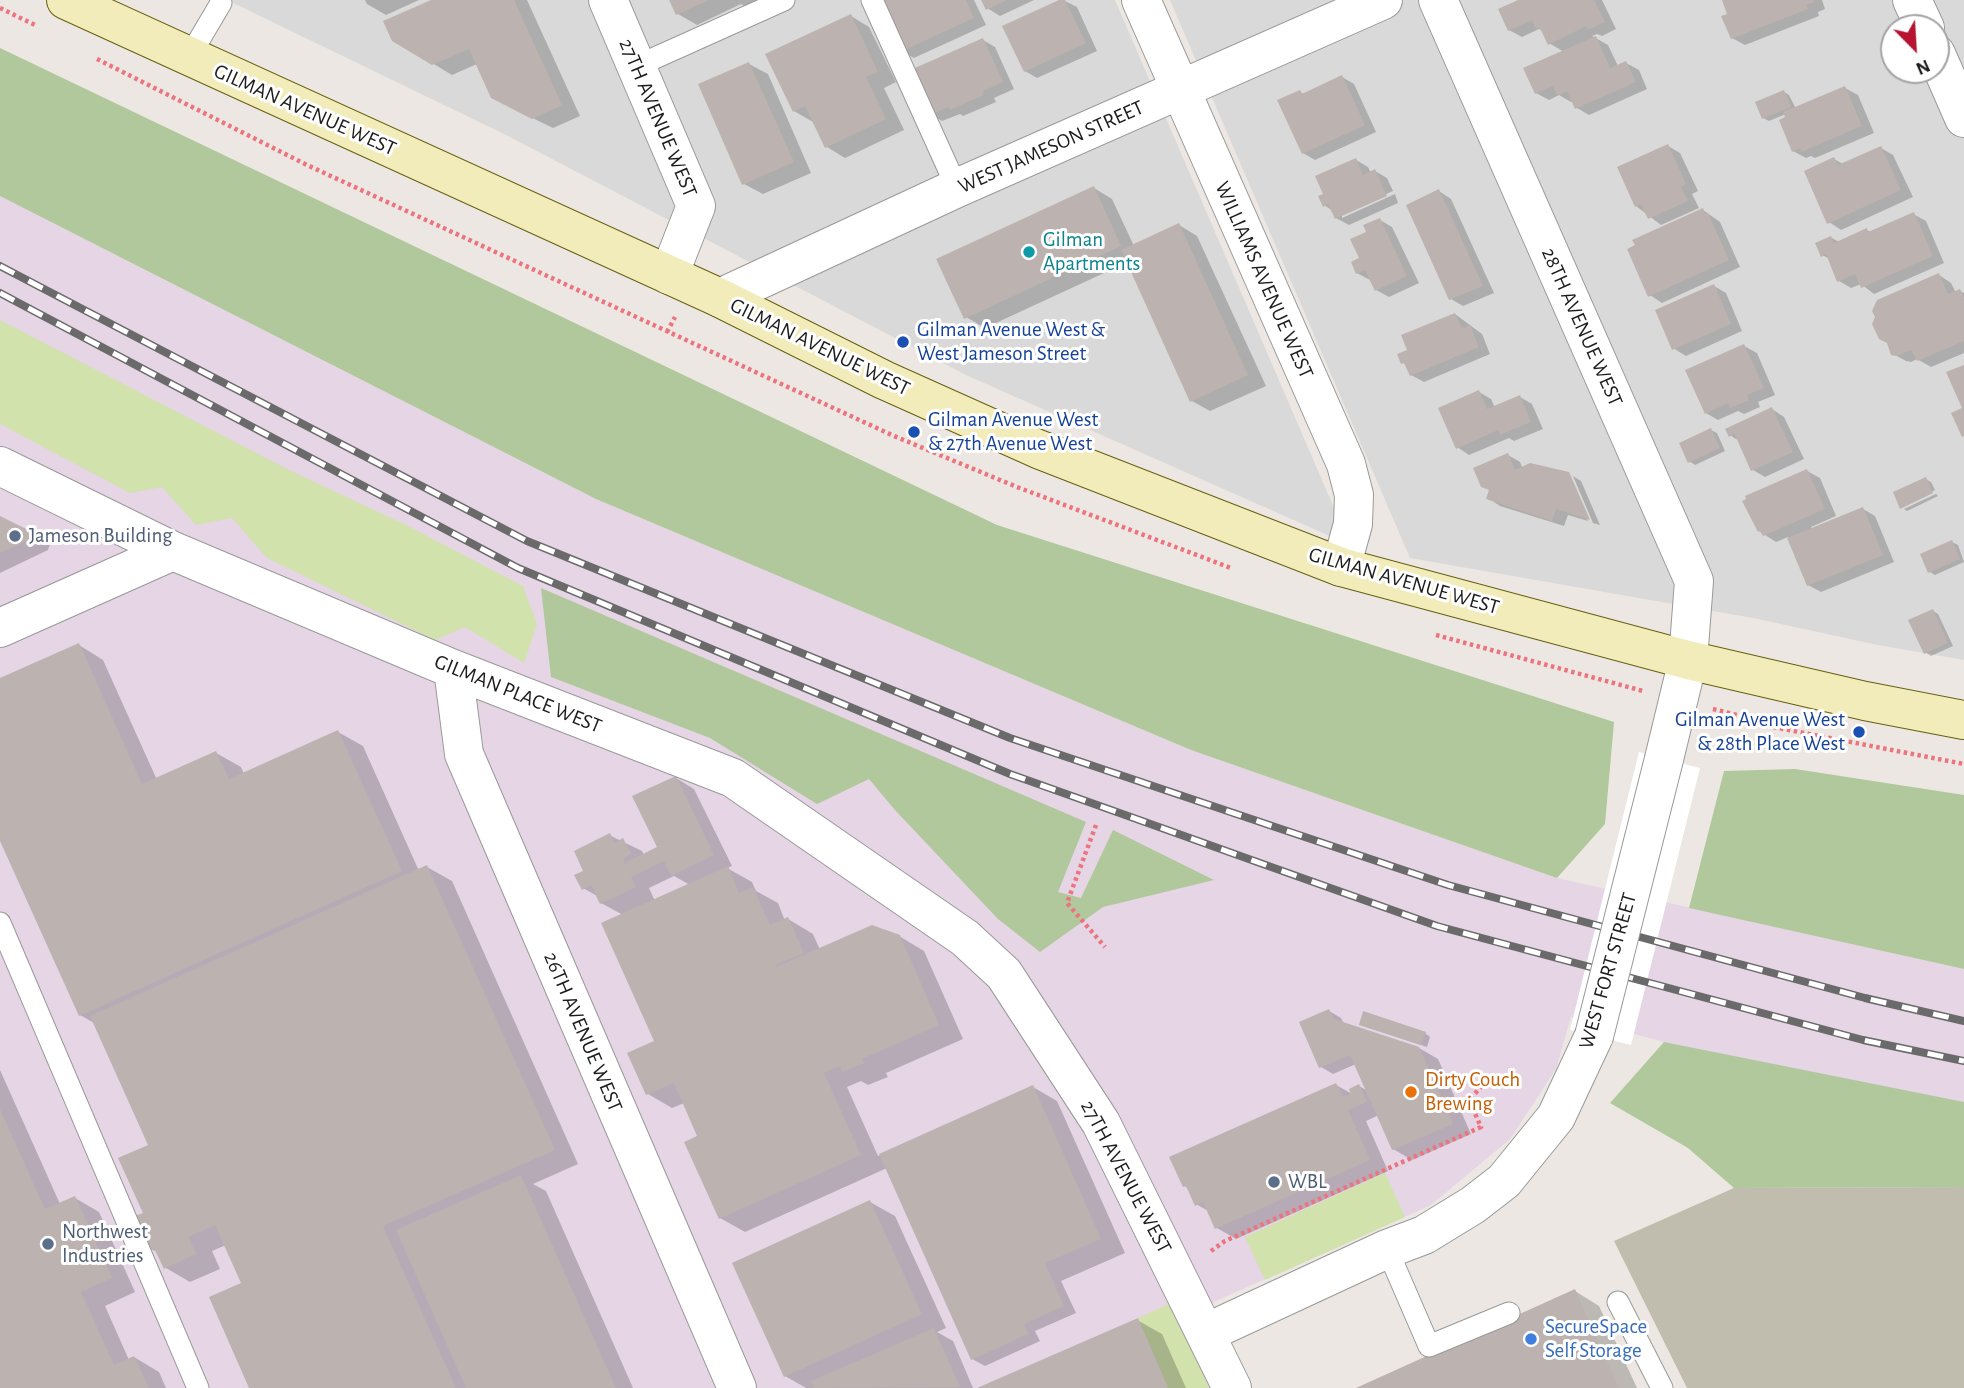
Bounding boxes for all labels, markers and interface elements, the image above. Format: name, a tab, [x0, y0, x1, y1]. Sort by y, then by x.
north arrow	[1880, 14, 1950, 84]
street label: 27TH AVENUE WEST	[613, 35, 703, 201]
text: N	[1913, 55, 1933, 78]
street label: GILMAN AVENUE WEST	[210, 58, 400, 162]
street label: WEST JAMESON STREET	[954, 95, 1148, 199]
street label: WILLIAMS AVENUE WEST	[1209, 178, 1319, 382]
place label: Gilman Apartments	[1043, 227, 1140, 277]
marker: Gilman Apartments	[1021, 244, 1037, 260]
street label: 28TH AVENUE WEST	[1536, 244, 1628, 410]
street label: GILMAN AVENUE WEST	[726, 293, 914, 401]
place label: Gilman Avenue West & West Jameson Street	[917, 317, 1105, 367]
marker: Gilman Avenue West & West Jameson Street	[895, 334, 911, 350]
place label: Gilman Avenue West & 27th Avenue West	[928, 407, 1098, 457]
marker: Gilman Avenue West & 27th Avenue West	[906, 424, 922, 440]
place label: Jameson Building	[29, 523, 173, 549]
marker: Jameson Building	[7, 528, 23, 544]
street label: GILMAN AVENUE WEST	[1306, 542, 1502, 620]
street label: GILMAN PLACE WEST	[431, 649, 605, 739]
place label: Gilman Avenue West & 28th Place West	[1675, 707, 1845, 757]
marker: Gilman Avenue West & 28th Place West	[1851, 724, 1867, 740]
street label: WEST FORT STREET	[1574, 890, 1642, 1052]
street label: 26TH AVENUE WEST	[538, 948, 628, 1116]
place label: Dirty Couch Brewing	[1425, 1067, 1520, 1117]
marker: Dirty Couch Brewing	[1403, 1084, 1419, 1100]
street label: 27TH AVENUE WEST	[1075, 1096, 1177, 1258]
place label: WBL	[1288, 1169, 1327, 1195]
marker: WBL	[1266, 1174, 1282, 1190]
place label: Northwest Industries	[62, 1219, 148, 1269]
marker: Northwest Industries	[40, 1236, 56, 1252]
place label: SecureSpace Self Storage	[1545, 1314, 1647, 1364]
marker: SecureSpace Self Storage	[1523, 1331, 1539, 1347]

